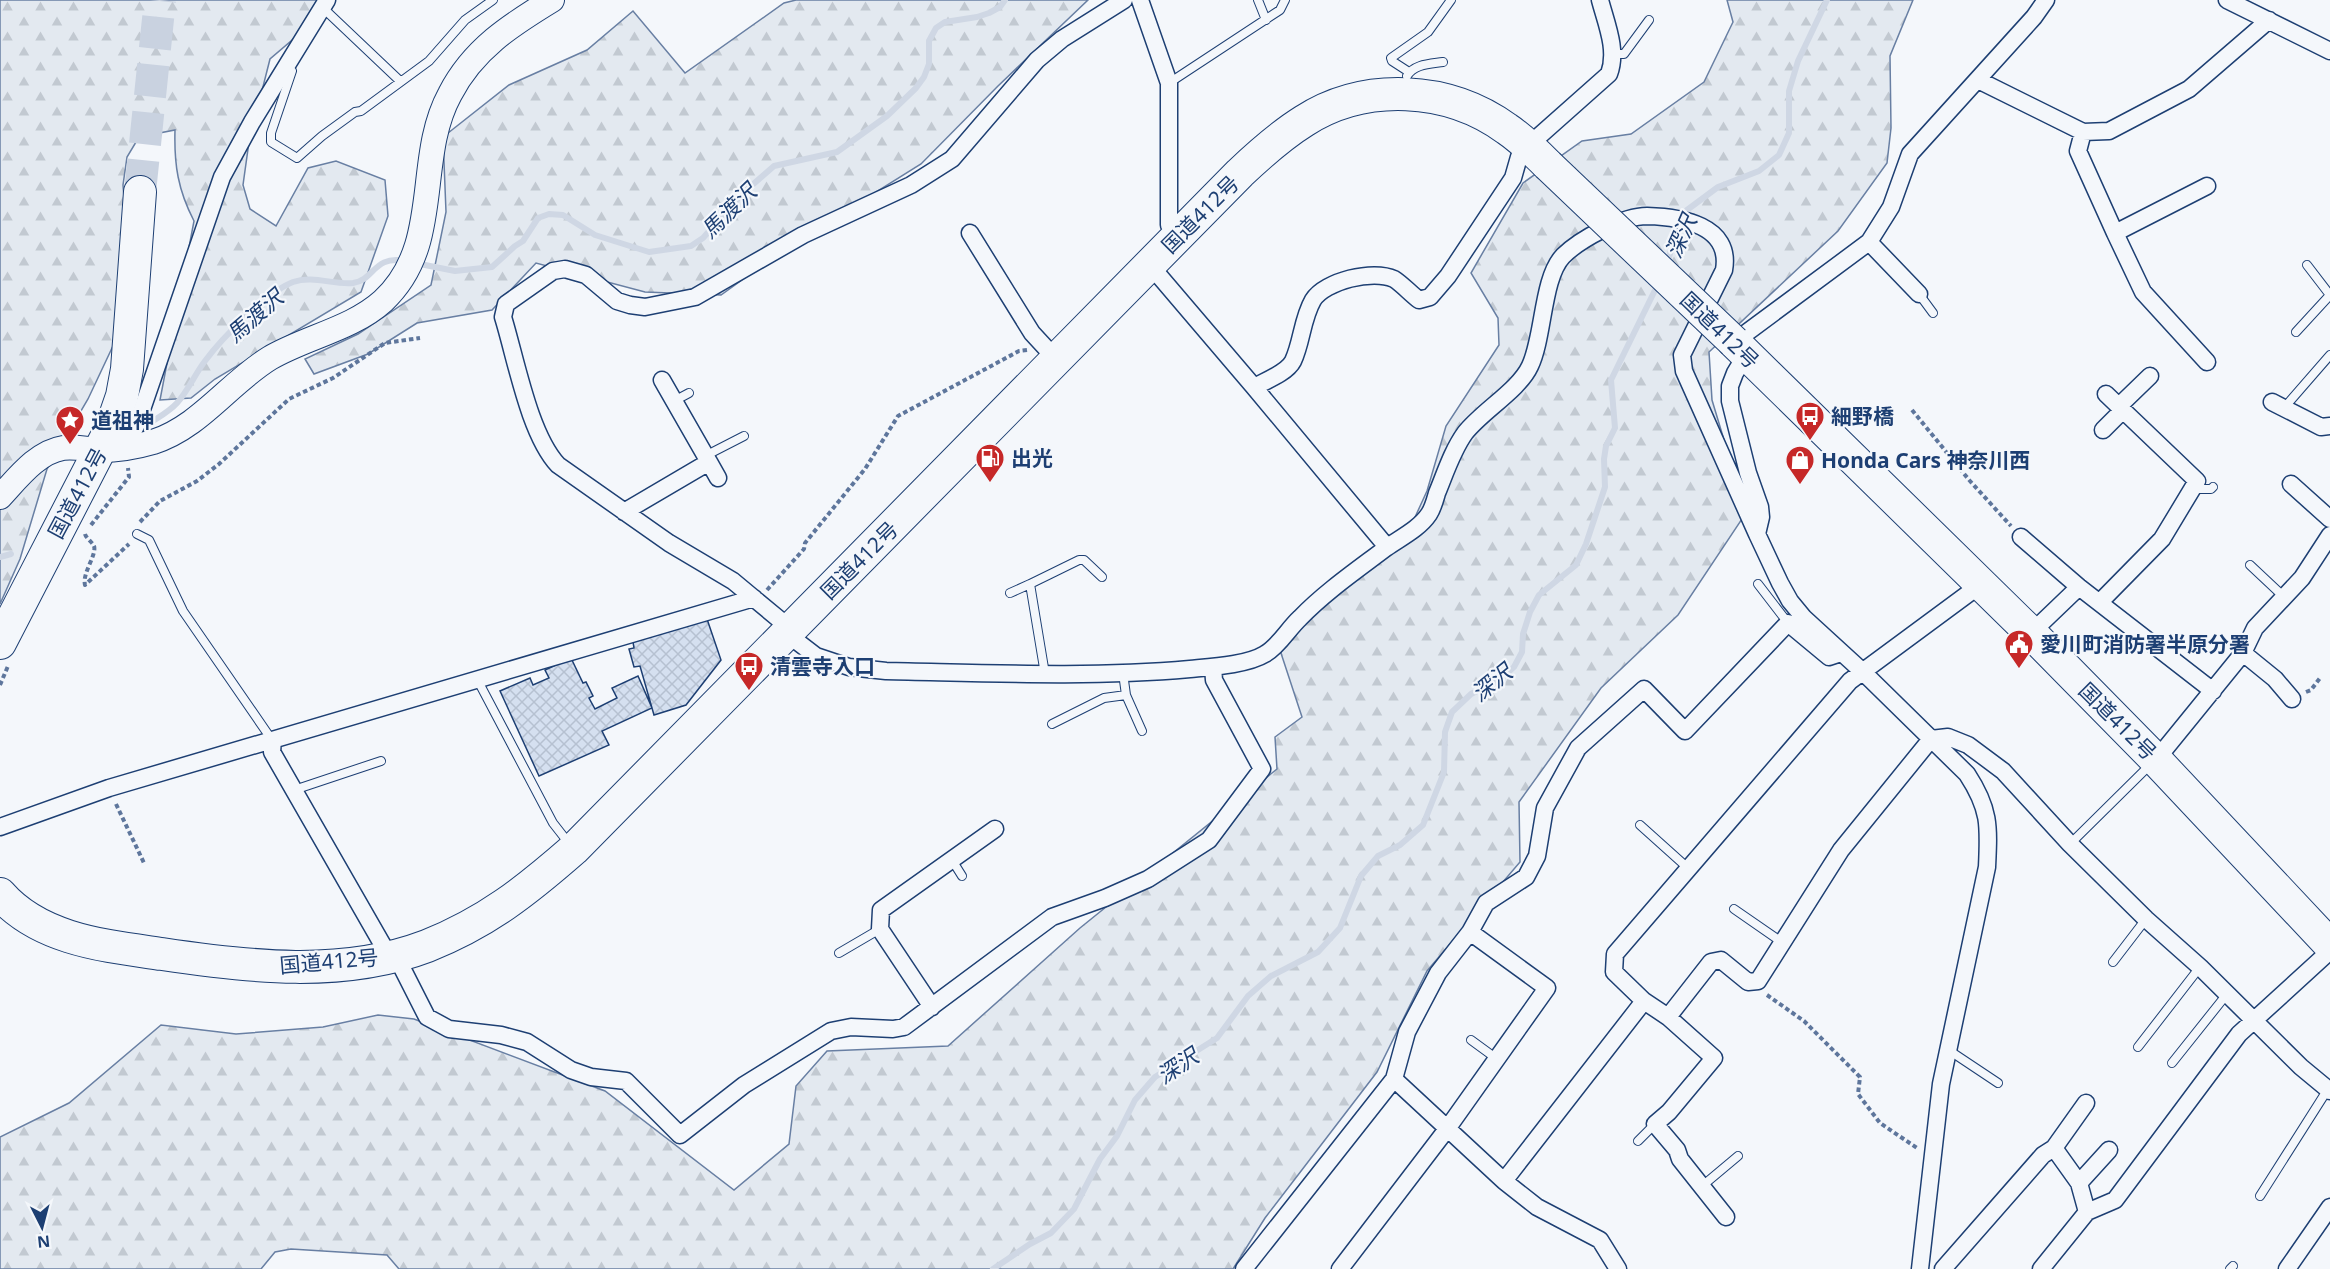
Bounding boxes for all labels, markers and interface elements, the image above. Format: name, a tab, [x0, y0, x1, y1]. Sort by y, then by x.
street label: 国道412号	[1155, 169, 1245, 259]
water label: 馬渡沢	[694, 174, 764, 244]
water label: 深沢	[1657, 207, 1704, 262]
water label: 馬渡沢	[219, 280, 291, 348]
street label: 国道412号	[1675, 286, 1765, 374]
bus stop icon: 細野橋	[1794, 400, 1826, 442]
place label: 細野橋	[1831, 402, 1894, 430]
place icon: 道祖神	[54, 404, 86, 446]
place label: 道祖神	[91, 406, 154, 434]
fuel station icon: 出光	[974, 442, 1006, 484]
street label: 国道412号	[41, 443, 113, 543]
place label: 出光	[1011, 444, 1053, 472]
shop icon: Honda Cars 神奈川西	[1784, 444, 1816, 486]
place label: Honda Cars 神奈川西	[1821, 446, 2031, 474]
street label: 国道412号	[814, 515, 904, 605]
public building icon: 愛川町消防署半原分署	[2003, 628, 2035, 670]
place label: 愛川町消防署半原分署	[2040, 630, 2250, 658]
bus stop icon: 清雲寺入口	[733, 650, 765, 692]
place label: 清雲寺入口	[770, 652, 875, 680]
water label: 深沢	[1464, 655, 1520, 708]
street label: 国道412号	[2073, 676, 2163, 766]
street label: 国道412号	[278, 943, 380, 979]
water label: 深沢	[1150, 1039, 1206, 1090]
north arrow	[12, 1197, 72, 1257]
text: N	[36, 1230, 51, 1254]

